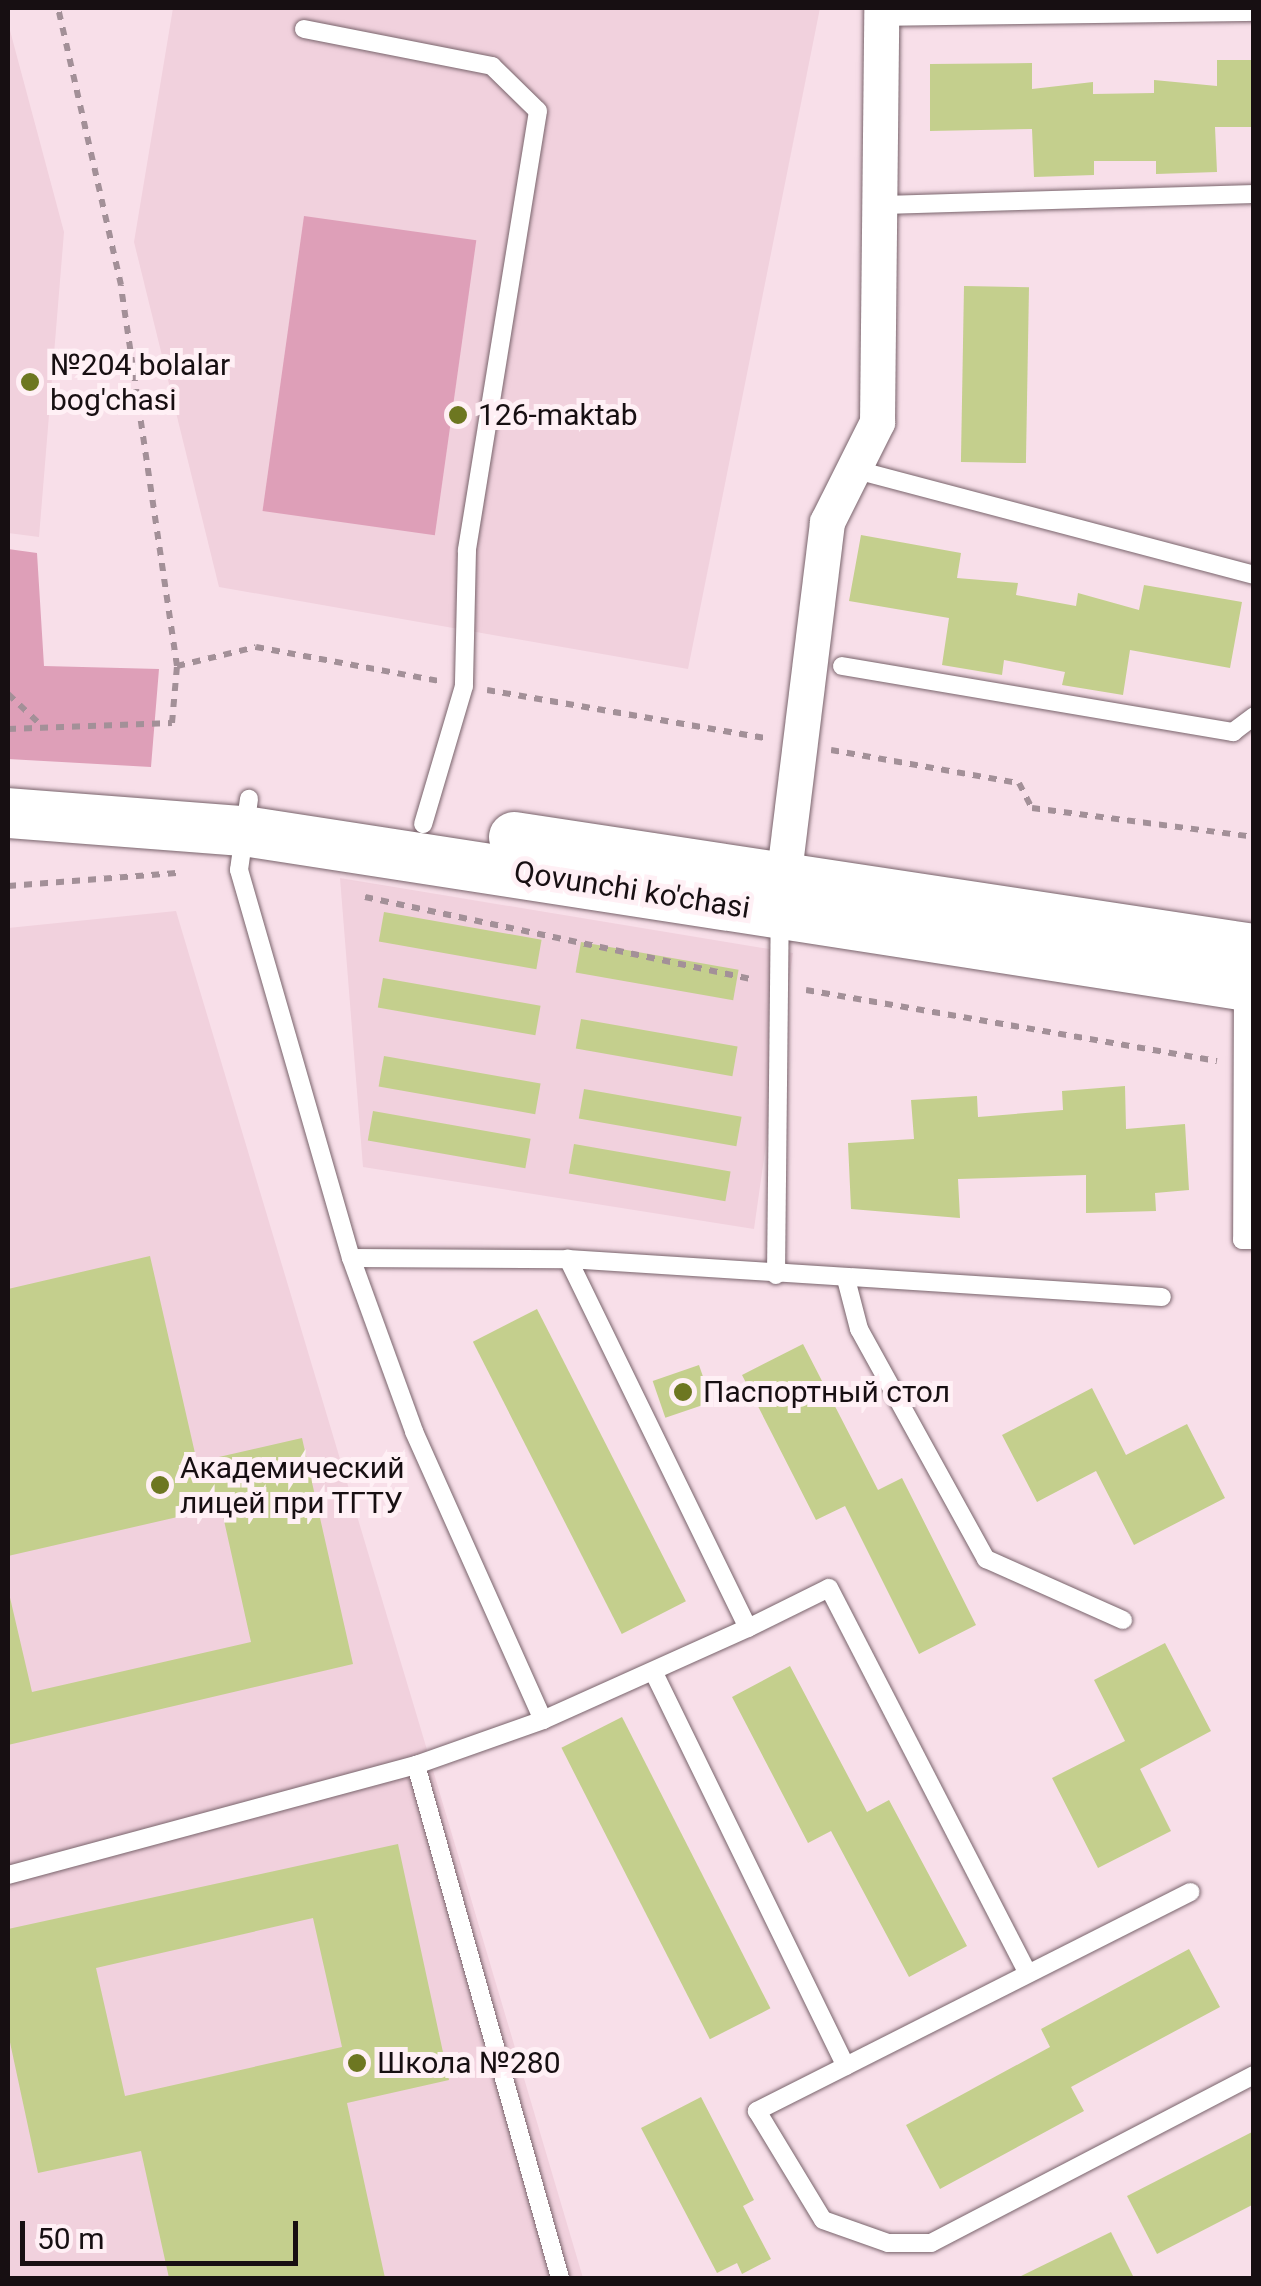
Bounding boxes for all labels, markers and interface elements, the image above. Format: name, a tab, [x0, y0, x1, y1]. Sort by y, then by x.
place label: №204 bolalar bog'chasi	[50, 347, 230, 418]
marker: №204 bolalar bog'chasi	[19, 371, 41, 393]
place label: 126-maktab	[478, 397, 638, 433]
marker: 126-maktab	[447, 404, 469, 426]
street label: Qovunchi ko'chasi	[512, 854, 752, 926]
place label: Паспортный стол	[703, 1374, 950, 1410]
marker: Паспортный стол	[672, 1381, 694, 1403]
place label: Академический лицей при ТГТУ	[180, 1450, 404, 1520]
marker: Академический лицей при ТГТУ	[149, 1474, 171, 1496]
place label: Школа №280	[377, 2045, 561, 2081]
marker: Школа №280	[346, 2052, 368, 2074]
scale bar	[25, 2201, 302, 2263]
text: 50 m	[37, 2221, 104, 2256]

